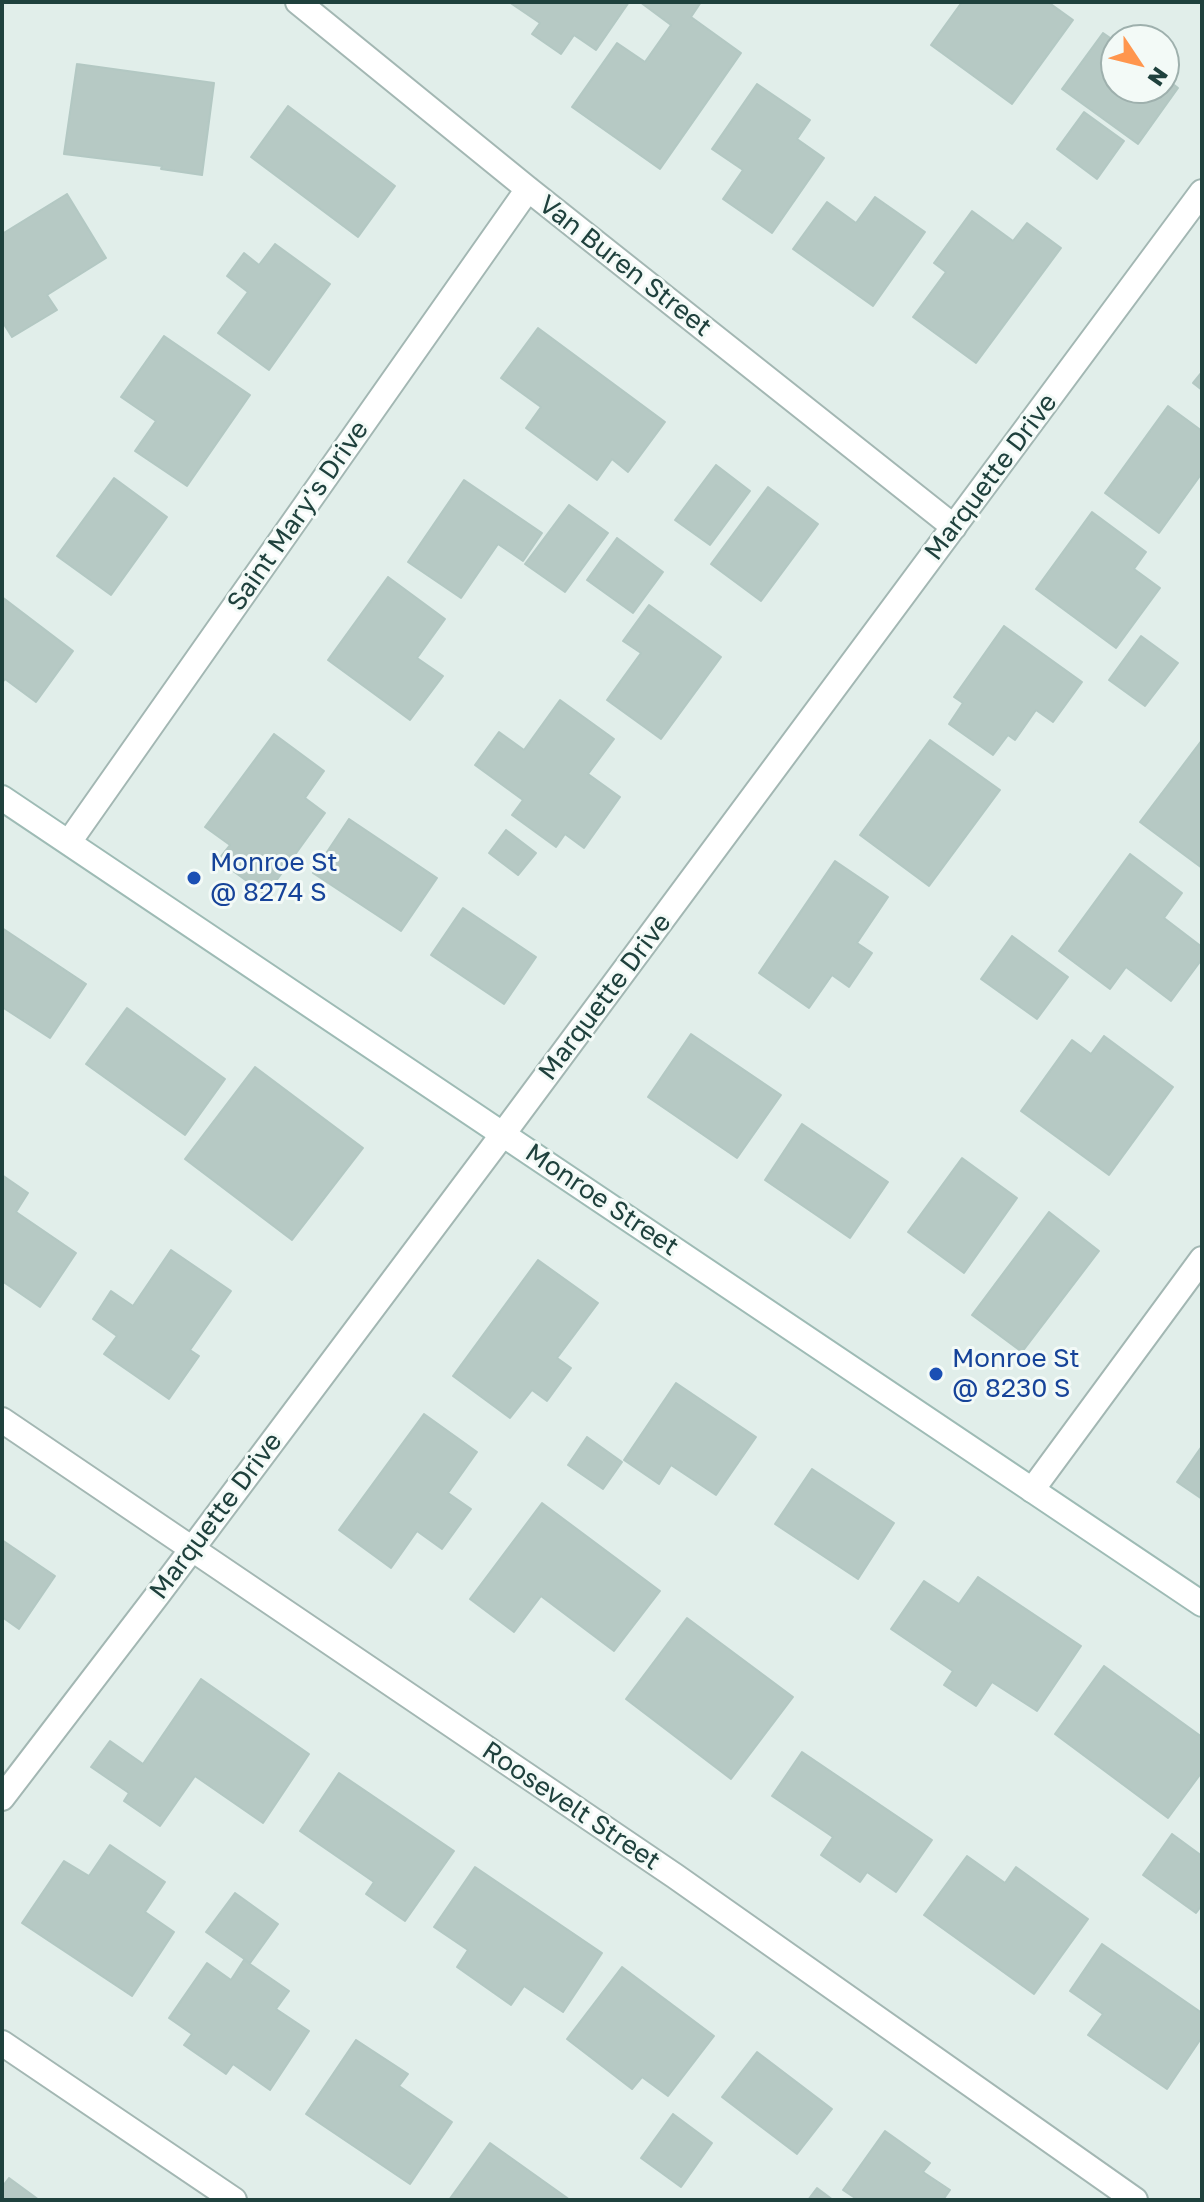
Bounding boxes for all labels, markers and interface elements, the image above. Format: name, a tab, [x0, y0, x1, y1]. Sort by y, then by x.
north arrow	[1100, 24, 1180, 104]
text: N	[1143, 62, 1174, 91]
street label: Van Buren Street	[532, 189, 718, 343]
street label: Marquette Drive	[918, 388, 1064, 566]
street label: Saint Mary's Drive	[221, 415, 375, 617]
place label: Monroe St @ 8274 S	[210, 847, 338, 908]
marker: Monroe St @ 8274 S	[185, 869, 203, 887]
street label: Marquette Drive	[532, 908, 678, 1086]
street label: Monroe Street	[520, 1137, 684, 1263]
place label: Monroe St @ 8230 S	[952, 1343, 1080, 1404]
marker: Monroe St @ 8230 S	[927, 1365, 945, 1383]
street label: Marquette Drive	[143, 1427, 289, 1605]
street label: Roosevelt Street	[476, 1735, 666, 1877]

